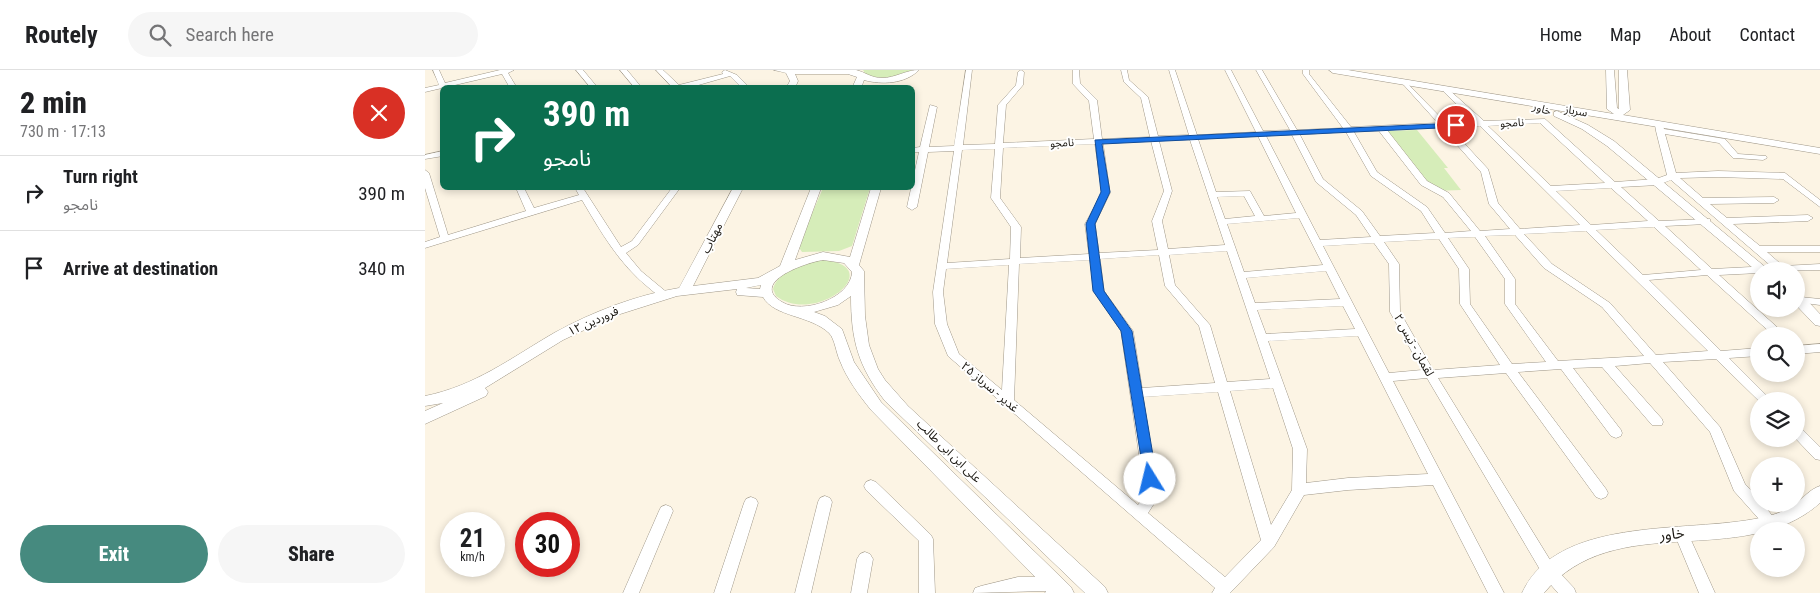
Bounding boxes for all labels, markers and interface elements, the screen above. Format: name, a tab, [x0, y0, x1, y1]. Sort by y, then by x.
search box	[128, 12, 478, 57]
text: Routely	[25, 21, 98, 49]
icon: search	[146, 21, 174, 49]
text: Search here	[186, 23, 274, 46]
text: Home	[1540, 24, 1582, 45]
text: Map	[1610, 24, 1641, 45]
text: About	[1669, 24, 1711, 45]
text: Contact	[1739, 24, 1795, 45]
text: 2 min	[20, 85, 87, 120]
button: close	[353, 87, 405, 139]
text: 390 m	[543, 94, 630, 135]
street label: خاور	[1530, 100, 1553, 118]
street label: سرباز	[1563, 102, 1589, 119]
pin	[1435, 104, 1477, 146]
icon: right	[460, 105, 525, 170]
icon: arrive	[1442, 111, 1470, 139]
street label: نامجو	[1500, 116, 1524, 130]
text: 730 m · 17:13	[20, 122, 106, 141]
street label: نامجو	[1050, 136, 1074, 150]
text: نامجو	[543, 146, 591, 171]
text: Turn right	[63, 165, 138, 188]
icon: right	[20, 179, 48, 207]
text: 390 m	[358, 182, 405, 205]
text: نامجو	[63, 195, 98, 214]
street label: مهتاب	[698, 220, 726, 256]
icon: arrive	[20, 254, 48, 282]
text: Arrive at destination	[63, 257, 218, 280]
text: 340 m	[358, 257, 405, 280]
map controls	[1750, 262, 1805, 577]
button: sound	[1750, 262, 1805, 317]
street label: ۱۲ فروردین	[565, 304, 621, 338]
street label: لقمان - تیس ۲	[1391, 311, 1437, 379]
button: search	[1750, 327, 1805, 382]
street label: غدیر - سرباز ۲۵	[958, 359, 1022, 415]
button: layers	[1750, 392, 1805, 447]
street label: علی ابن ابی طالب	[914, 417, 984, 486]
position arrow	[1123, 452, 1175, 504]
button: +	[1750, 457, 1805, 512]
speed limit sign: 30	[515, 512, 580, 577]
button: −	[1750, 522, 1805, 577]
text: 21	[460, 524, 485, 553]
street label: خاور	[1657, 524, 1686, 544]
button: Exit	[20, 525, 208, 583]
button: Share	[218, 525, 405, 583]
text: km/h	[460, 550, 485, 564]

